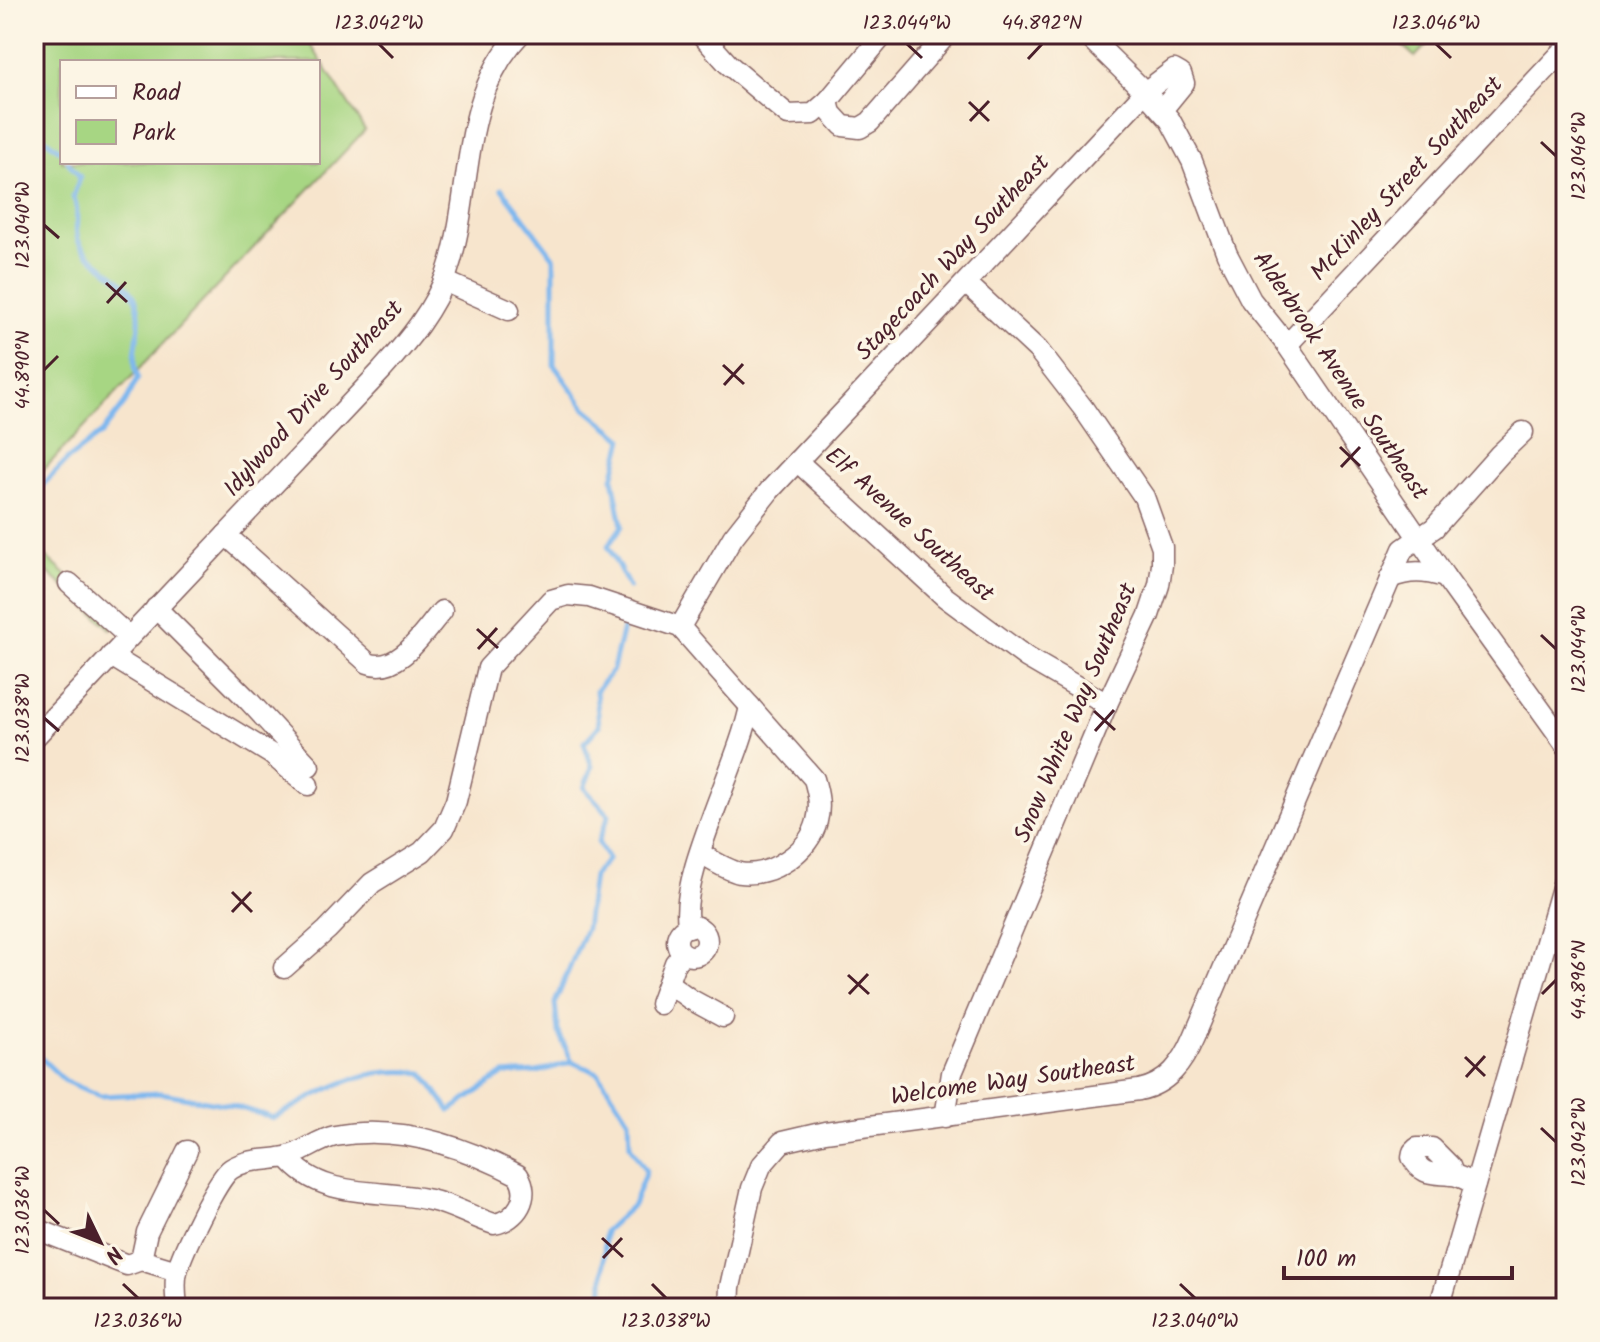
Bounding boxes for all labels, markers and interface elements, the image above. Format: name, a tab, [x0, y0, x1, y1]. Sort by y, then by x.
text: 123.042°W	[334, 8, 424, 40]
text: 123.044°W	[863, 8, 951, 40]
text: 44.892°N	[1002, 8, 1082, 40]
text: 123.046°W	[1392, 8, 1480, 40]
legend	[60, 60, 320, 164]
street label: McKinley Street Southeast	[1301, 67, 1514, 291]
text: Road	[132, 74, 181, 113]
text: 123.046°W	[1564, 112, 1596, 200]
text: Park	[132, 114, 176, 153]
street label: Stagecoach Way Southeast	[846, 145, 1060, 370]
text: 123.040°W	[8, 181, 40, 269]
street label: Alderbrook Avenue Southeast	[1242, 243, 1439, 509]
street label: Idylwood Drive Southeast	[214, 291, 414, 507]
text: 44.890°N	[8, 331, 40, 409]
street label: Elf Avenue Southeast	[815, 438, 1003, 613]
street label: Snow White Way Southeast	[1004, 576, 1149, 849]
text: 123.044°W	[1564, 605, 1596, 693]
text: 123.038°W	[8, 673, 40, 763]
text: 44.896°N	[1564, 940, 1596, 1020]
street label: Welcome Way Southeast	[888, 1044, 1138, 1117]
text: 123.042°W	[1564, 1097, 1596, 1187]
text: 123.036°W	[8, 1165, 40, 1255]
north arrow	[60, 1202, 140, 1282]
scale bar	[1284, 1230, 1512, 1280]
text: N	[95, 1237, 130, 1271]
text: 100 m	[1296, 1240, 1356, 1279]
text: 123.036°W	[93, 1306, 183, 1338]
text: 123.038°W	[621, 1306, 711, 1338]
text: 123.040°W	[1151, 1306, 1239, 1338]

